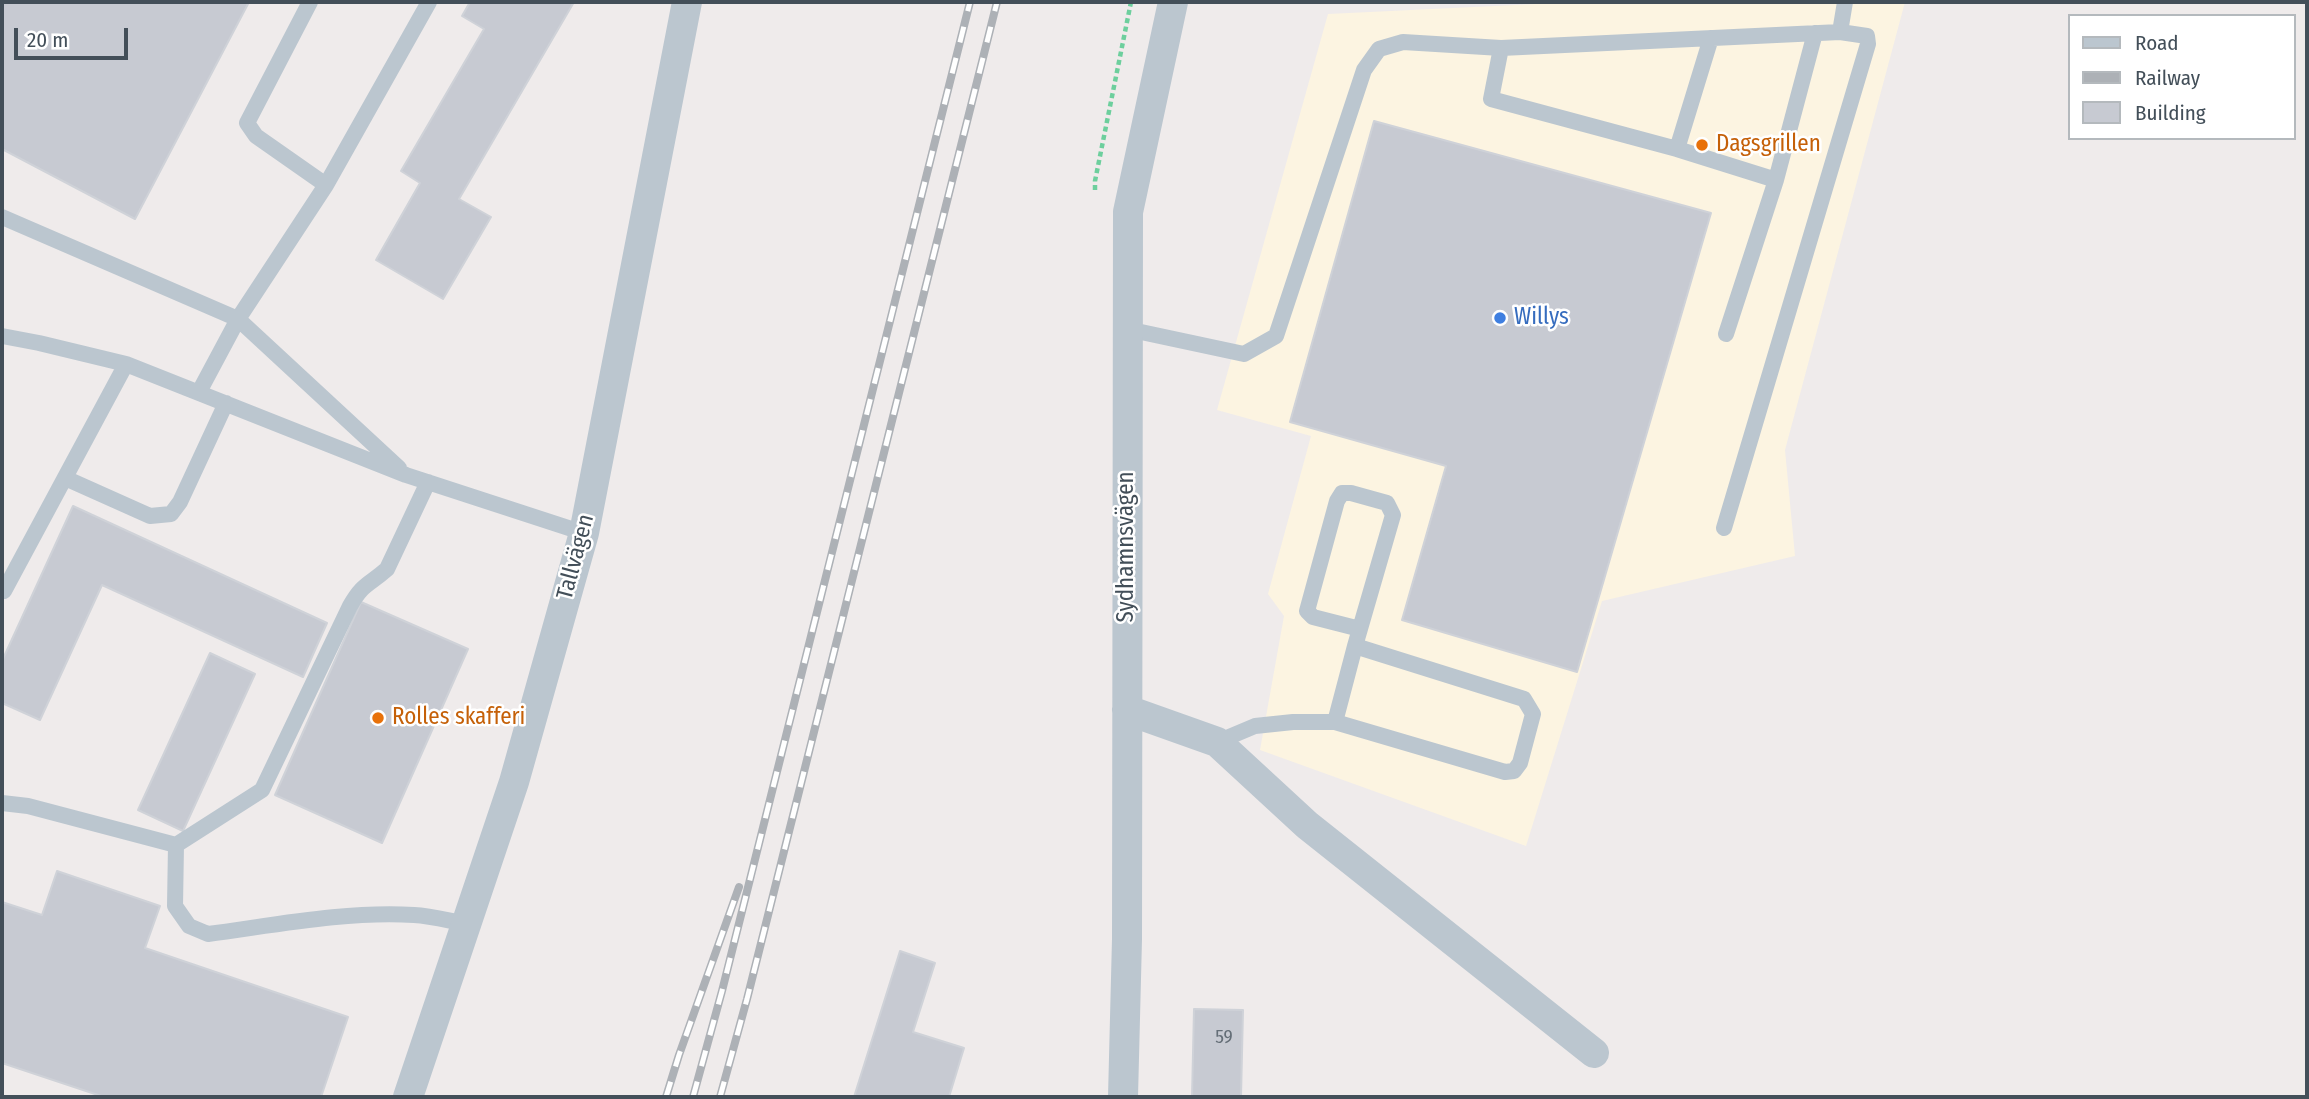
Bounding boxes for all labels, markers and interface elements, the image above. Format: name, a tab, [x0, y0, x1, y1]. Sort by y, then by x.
scale bar	[18, 14, 131, 58]
legend	[2068, 14, 2295, 140]
text: 20 m	[27, 27, 68, 53]
text: Road	[2135, 30, 2179, 56]
text: Railway	[2135, 65, 2200, 91]
text: Building	[2135, 100, 2206, 126]
place label: Dagsgrillen	[1716, 131, 1821, 159]
marker: Dagsgrillen	[1694, 137, 1710, 153]
place label: Willys	[1514, 304, 1569, 332]
marker: Willys	[1492, 310, 1508, 326]
street label: Sydhamnsvägen	[1113, 471, 1141, 623]
street label: Tallvägen	[551, 511, 601, 603]
place label: Rolles skafferi	[392, 704, 525, 732]
marker: Rolles skafferi	[370, 710, 386, 726]
house number: 59	[1215, 1027, 1233, 1049]

